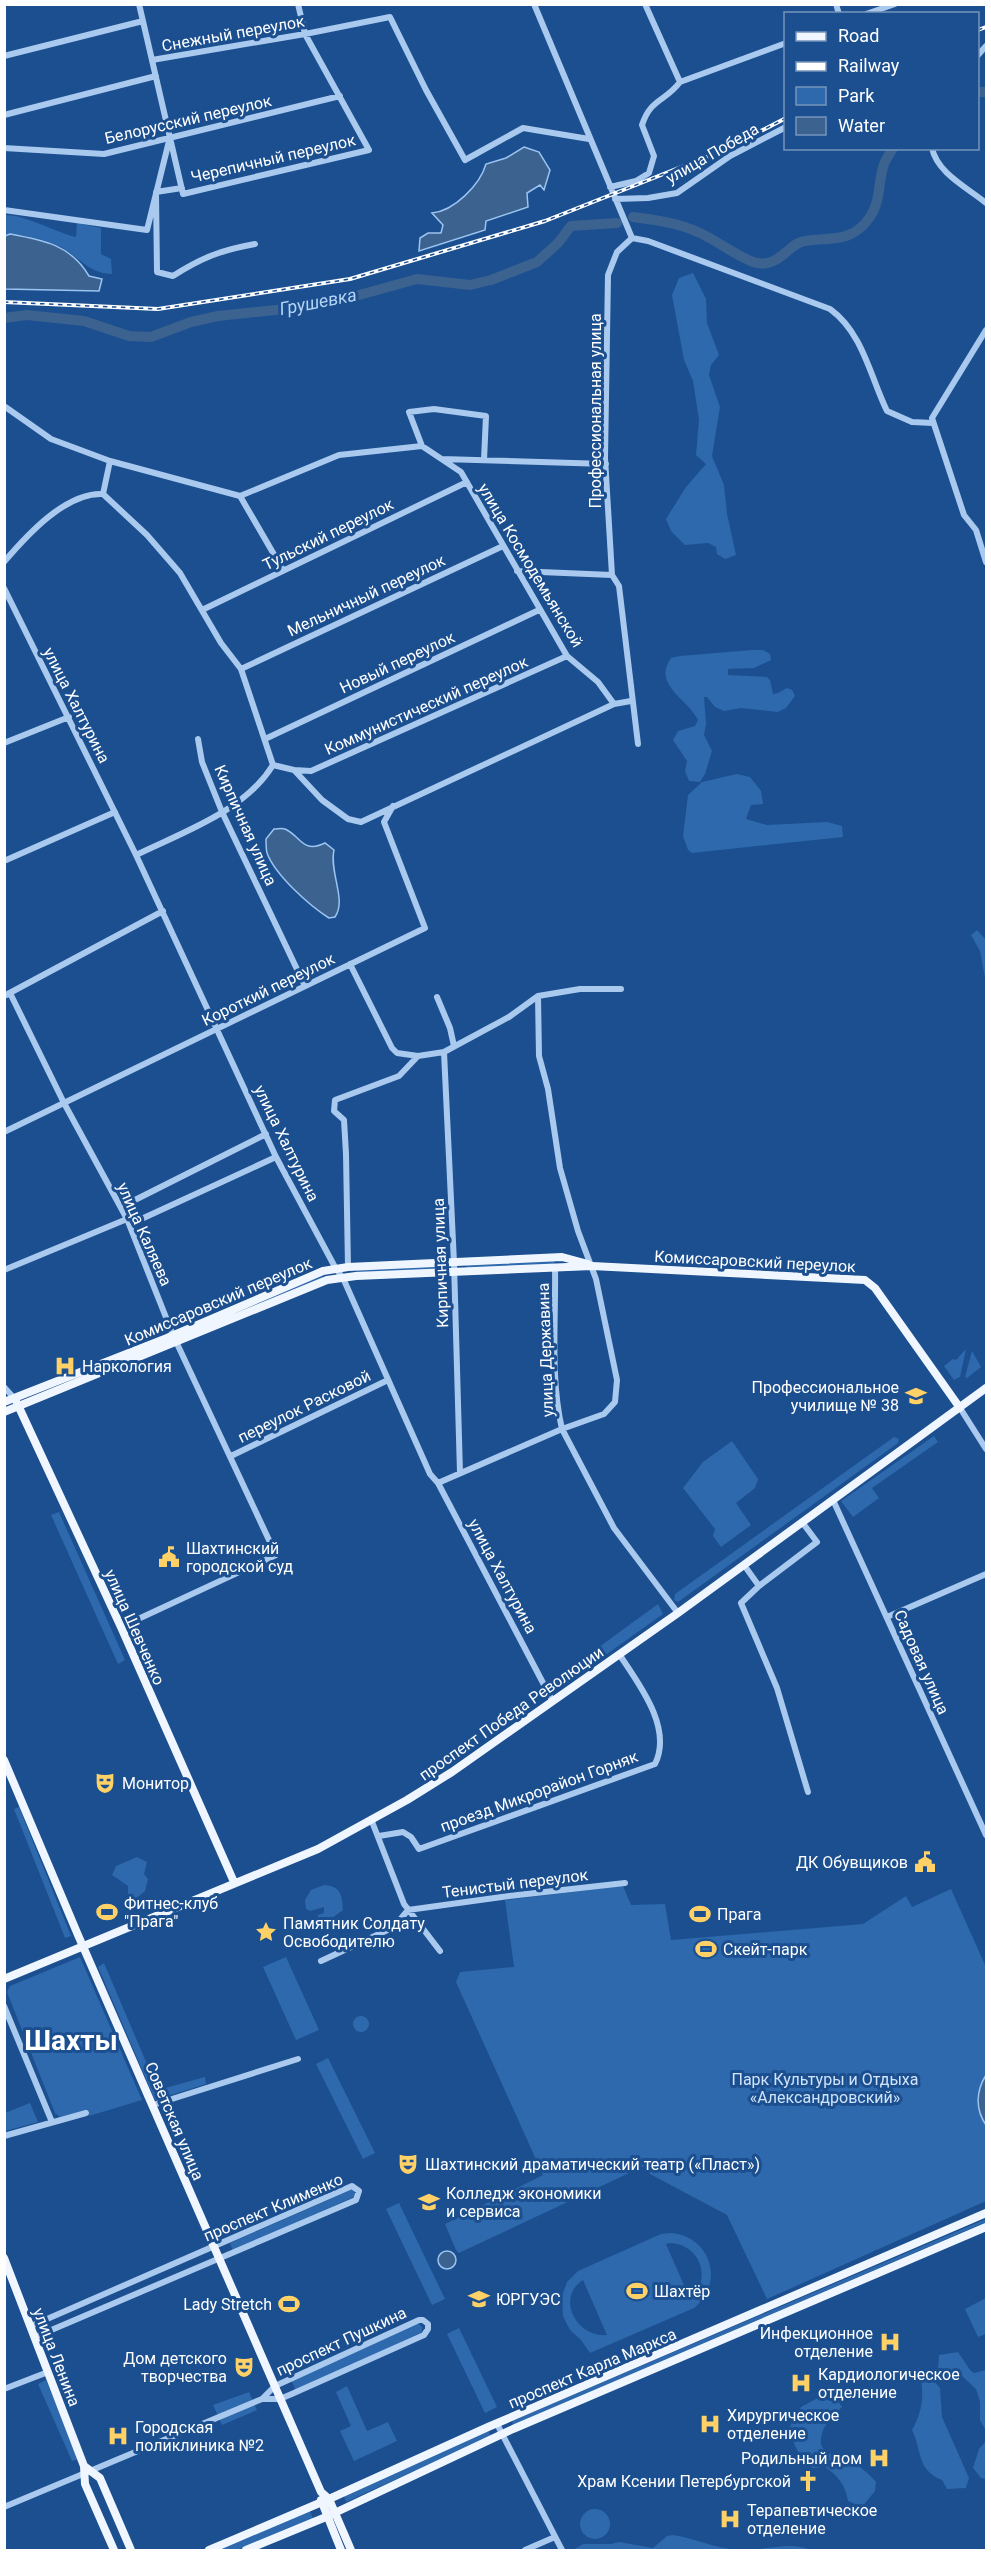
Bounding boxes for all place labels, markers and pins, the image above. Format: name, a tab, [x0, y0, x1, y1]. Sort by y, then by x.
hospital icon: Наркология	[53, 1354, 77, 1378]
place label: Наркология	[82, 1357, 172, 1376]
place label: Профессиональное училище № 38	[752, 1378, 899, 1415]
school or university icon: Профессиональное училище № 38	[904, 1384, 928, 1408]
place label: Шахтинский городской суд	[186, 1539, 294, 1576]
public building icon: Шахтинский городской суд	[157, 1545, 181, 1569]
theatre icon: Монитор	[93, 1771, 117, 1795]
place label: Монитор	[122, 1774, 189, 1793]
public building icon: ДК Обувщиков	[913, 1850, 937, 1874]
place label: ДК Обувщиков	[796, 1853, 908, 1872]
place label: Фитнес-клуб "Прага"	[124, 1894, 218, 1931]
sports icon: Фитнес-клуб "Прага"	[95, 1900, 119, 1924]
sports icon: Прага	[688, 1902, 712, 1926]
place label: Прага	[717, 1905, 762, 1924]
place label: Памятник Солдату Освободителю	[283, 1914, 425, 1951]
place icon: Памятник Солдату Освободителю	[254, 1920, 278, 1944]
sports icon: Скейт-парк	[694, 1937, 718, 1961]
place label: Скейт-парк	[723, 1940, 808, 1959]
theatre icon: Шахтинский драматический театр («Пласт»)	[396, 2152, 420, 2176]
place label: Шахтинский драматический театр («Пласт»)	[425, 2155, 760, 2174]
place label: Колледж экономики и сервиса	[446, 2184, 602, 2221]
school or university icon: Колледж экономики и сервиса	[417, 2190, 441, 2214]
sports icon: Шахтёр	[625, 2279, 649, 2303]
place label: Шахтёр	[654, 2282, 710, 2301]
school or university icon: ЮРГУЭС	[467, 2287, 491, 2311]
place label: ЮРГУЭС	[496, 2290, 561, 2309]
sports icon: Lady Stretch	[277, 2292, 301, 2316]
place label: Lady Stretch	[183, 2295, 272, 2314]
place label: Инфекционное отделение	[760, 2324, 873, 2361]
hospital icon: Инфекционное отделение	[878, 2330, 902, 2354]
place label: Дом детского творчества	[123, 2349, 227, 2386]
theatre icon: Дом детского творчества	[232, 2355, 256, 2379]
place label: Кардиологическое отделение	[818, 2365, 960, 2402]
hospital icon: Кардиологическое отделение	[789, 2371, 813, 2395]
place label: Хирургическое отделение	[727, 2406, 839, 2443]
hospital icon: Хирургическое отделение	[698, 2412, 722, 2436]
place label: Городская поликлиника №2	[135, 2418, 264, 2455]
hospital icon: Городская поликлиника №2	[106, 2424, 130, 2448]
hospital icon: Родильный дом	[867, 2446, 891, 2470]
place label: Родильный дом	[741, 2449, 862, 2468]
church icon: Храм Ксении Петербургской	[796, 2469, 820, 2493]
place label: Храм Ксении Петербургской	[577, 2472, 791, 2491]
place label: Терапевтическое отделение	[747, 2501, 877, 2538]
hospital icon: Терапевтическое отделение	[718, 2507, 742, 2531]

